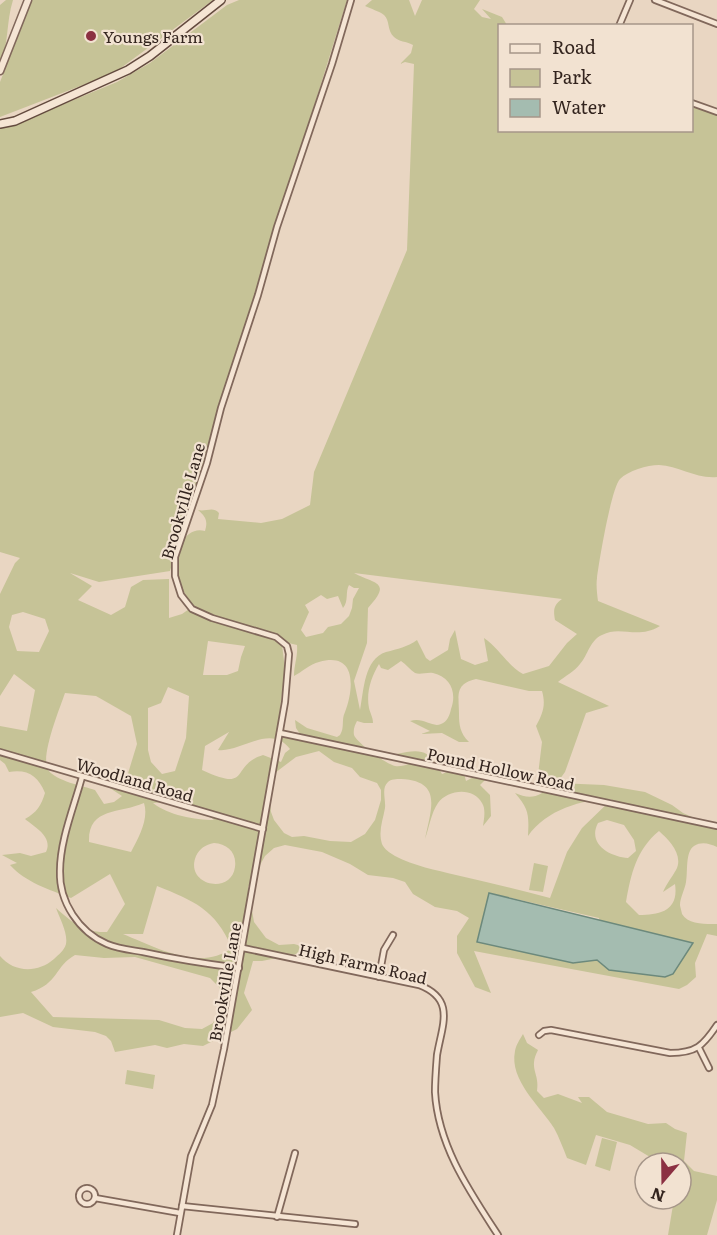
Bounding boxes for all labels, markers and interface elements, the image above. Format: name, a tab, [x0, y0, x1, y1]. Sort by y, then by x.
place label: Youngs Farm	[103, 24, 203, 48]
legend	[498, 24, 693, 132]
marker: Youngs Farm	[84, 29, 98, 43]
text: Road	[552, 33, 596, 60]
text: Park	[552, 63, 593, 90]
text: Water	[552, 93, 606, 120]
street label: Brookville Lane	[154, 440, 210, 562]
street label: Pound Hollow Road	[425, 741, 577, 795]
street label: Woodland Road	[74, 751, 197, 807]
street label: Brookville Lane	[202, 921, 246, 1043]
street label: High Farms Road	[296, 937, 430, 989]
north arrow	[633, 1151, 693, 1211]
text: N	[647, 1182, 668, 1210]

